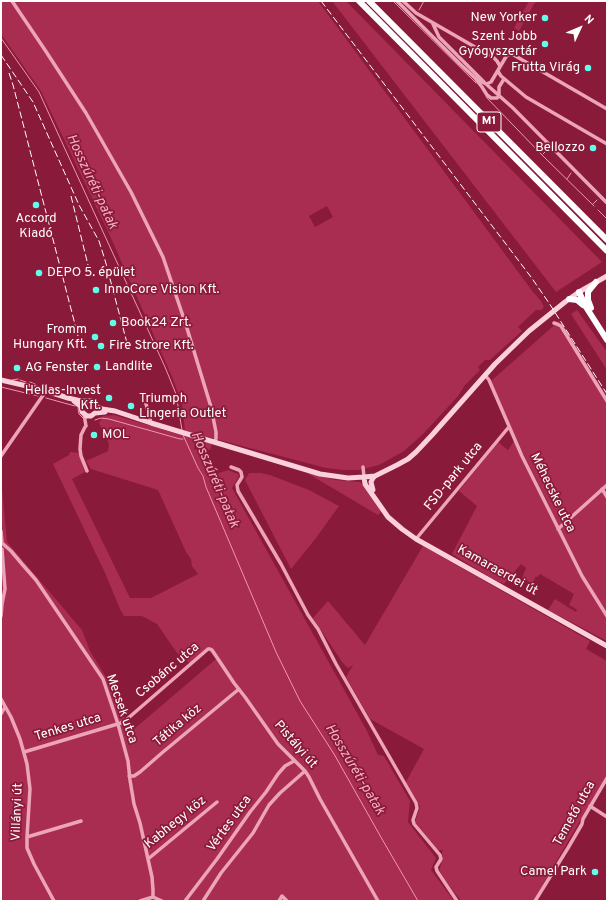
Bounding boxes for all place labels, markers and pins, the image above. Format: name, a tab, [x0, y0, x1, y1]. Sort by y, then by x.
place label: New Yorker	[471, 10, 537, 26]
marker: New Yorker	[540, 13, 550, 23]
place label: Szent Jobb Gyógyszertár	[459, 29, 537, 60]
marker: Szent Jobb Gyógyszertár	[540, 39, 550, 49]
place label: Frutta Virág	[511, 60, 580, 76]
marker: Frutta Virág	[583, 63, 593, 73]
place label: Bellozzo	[535, 140, 585, 156]
marker: Bellozzo	[588, 143, 598, 153]
marker: Accord Kiadó	[31, 200, 41, 210]
place label: Accord Kiadó	[15, 211, 57, 242]
place label: DEPO 5. épület	[47, 265, 135, 281]
marker: DEPO 5. épület	[34, 268, 44, 278]
place label: InnoCore Vision Kft.	[104, 282, 219, 298]
marker: InnoCore Vision Kft.	[91, 285, 101, 295]
place label: Book24 Zrt.	[121, 315, 191, 331]
marker: Book24 Zrt.	[108, 318, 118, 328]
place label: Fromm Hungary Kft.	[13, 322, 87, 353]
marker: Fromm Hungary Kft.	[90, 332, 100, 342]
place label: Fire Strore Kft.	[109, 338, 194, 354]
marker: Fire Strore Kft.	[96, 341, 106, 351]
place label: Landlite	[105, 359, 153, 375]
place label: AG Fenster	[25, 360, 89, 376]
marker: Landlite	[92, 362, 102, 372]
marker: AG Fenster	[12, 363, 22, 373]
place label: Hellas-Invest Kft.	[25, 383, 101, 414]
place label: Triumph Lingeria Outlet	[139, 391, 226, 422]
marker: Hellas-Invest Kft.	[104, 393, 114, 403]
marker: Triumph Lingeria Outlet	[126, 401, 136, 411]
place label: MOL	[102, 427, 129, 443]
marker: MOL	[89, 430, 99, 440]
place label: Camel Park	[520, 864, 587, 880]
marker: Camel Park	[590, 867, 600, 877]

